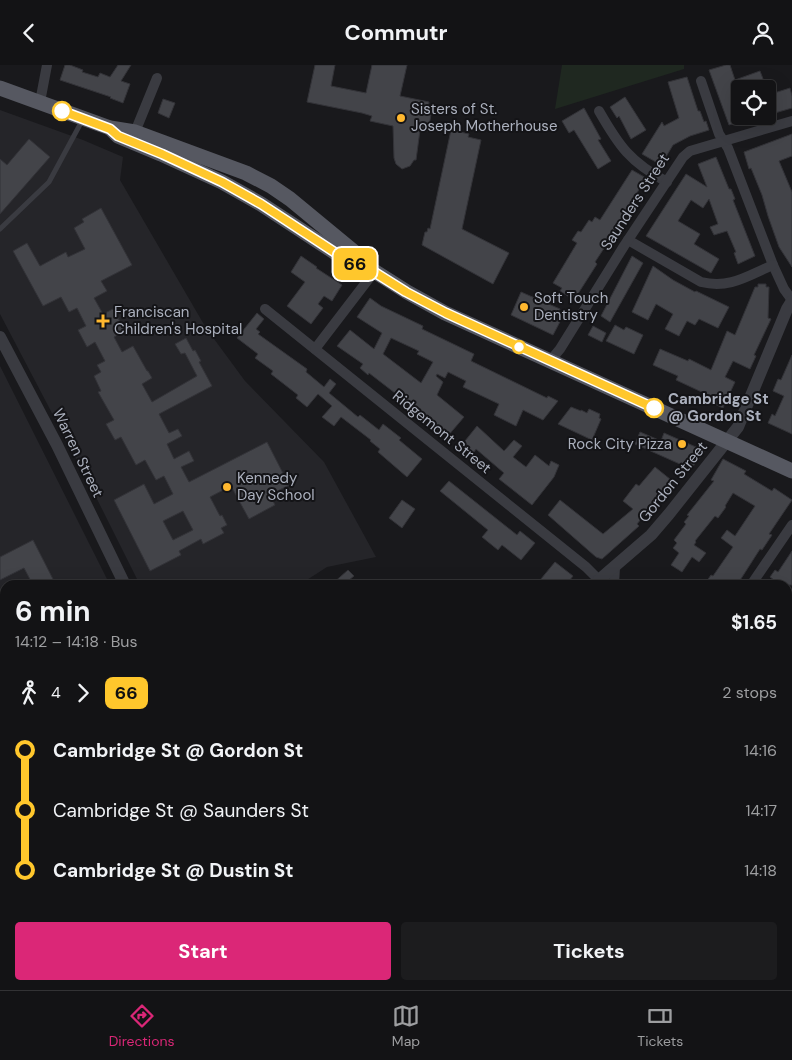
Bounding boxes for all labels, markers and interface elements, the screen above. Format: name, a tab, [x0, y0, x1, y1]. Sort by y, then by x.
text: Commutr	[344, 18, 448, 47]
icon: back	[15, 19, 43, 47]
icon: person	[749, 19, 777, 47]
map controls	[731, 80, 776, 125]
button: locate	[731, 80, 776, 125]
place label: Sisters of St. Joseph Motherhouse	[411, 99, 557, 136]
unlabelled marker	[52, 101, 72, 121]
marker: Sisters of St. Joseph Motherhouse	[395, 112, 407, 124]
street label: Saunders Street	[596, 150, 674, 254]
line badge: 66	[332, 248, 378, 280]
text: 66	[344, 252, 366, 276]
place label: Soft Touch Dentistry	[534, 288, 608, 325]
marker: Soft Touch Dentistry	[518, 301, 530, 313]
place label: Franciscan Children's Hospital	[114, 302, 242, 339]
marker: Franciscan Children's Hospital	[96, 314, 110, 328]
unlabelled marker	[512, 340, 526, 354]
street label: Ridgemont Street	[388, 386, 496, 478]
place label: Cambridge St @ Gordon St	[668, 389, 769, 426]
marker: Cambridge St @ Gordon St	[644, 398, 664, 418]
street label: Warren Street	[48, 405, 108, 501]
place label: Rock City Pizza	[568, 434, 672, 454]
street label: Gordon Street	[634, 437, 712, 527]
marker: Rock City Pizza	[676, 438, 688, 450]
place label: Kennedy Day School	[237, 468, 315, 505]
marker: Kennedy Day School	[221, 481, 233, 493]
text: 6 min	[15, 593, 91, 630]
text: $1.65	[731, 610, 777, 635]
text: 14:12 – 14:18 · Bus	[15, 631, 138, 652]
icon: walk	[15, 679, 43, 707]
icon: forward	[69, 679, 97, 707]
text: 66	[115, 681, 138, 705]
text: 4	[51, 682, 61, 703]
text: 2 stops	[722, 682, 777, 703]
text: Cambridge St @ Gordon St	[53, 738, 303, 763]
text: 14:16	[744, 740, 777, 761]
text: Cambridge St @ Saunders St	[53, 798, 309, 823]
text: 14:17	[746, 800, 777, 821]
text: Cambridge St @ Dustin St	[53, 858, 294, 883]
text: 14:18	[744, 860, 777, 881]
button: Start	[15, 922, 391, 980]
button: Tickets	[401, 922, 777, 980]
tab: Directions	[109, 1002, 175, 1050]
tab: Map	[392, 1002, 420, 1050]
tab: Tickets	[637, 1002, 683, 1050]

